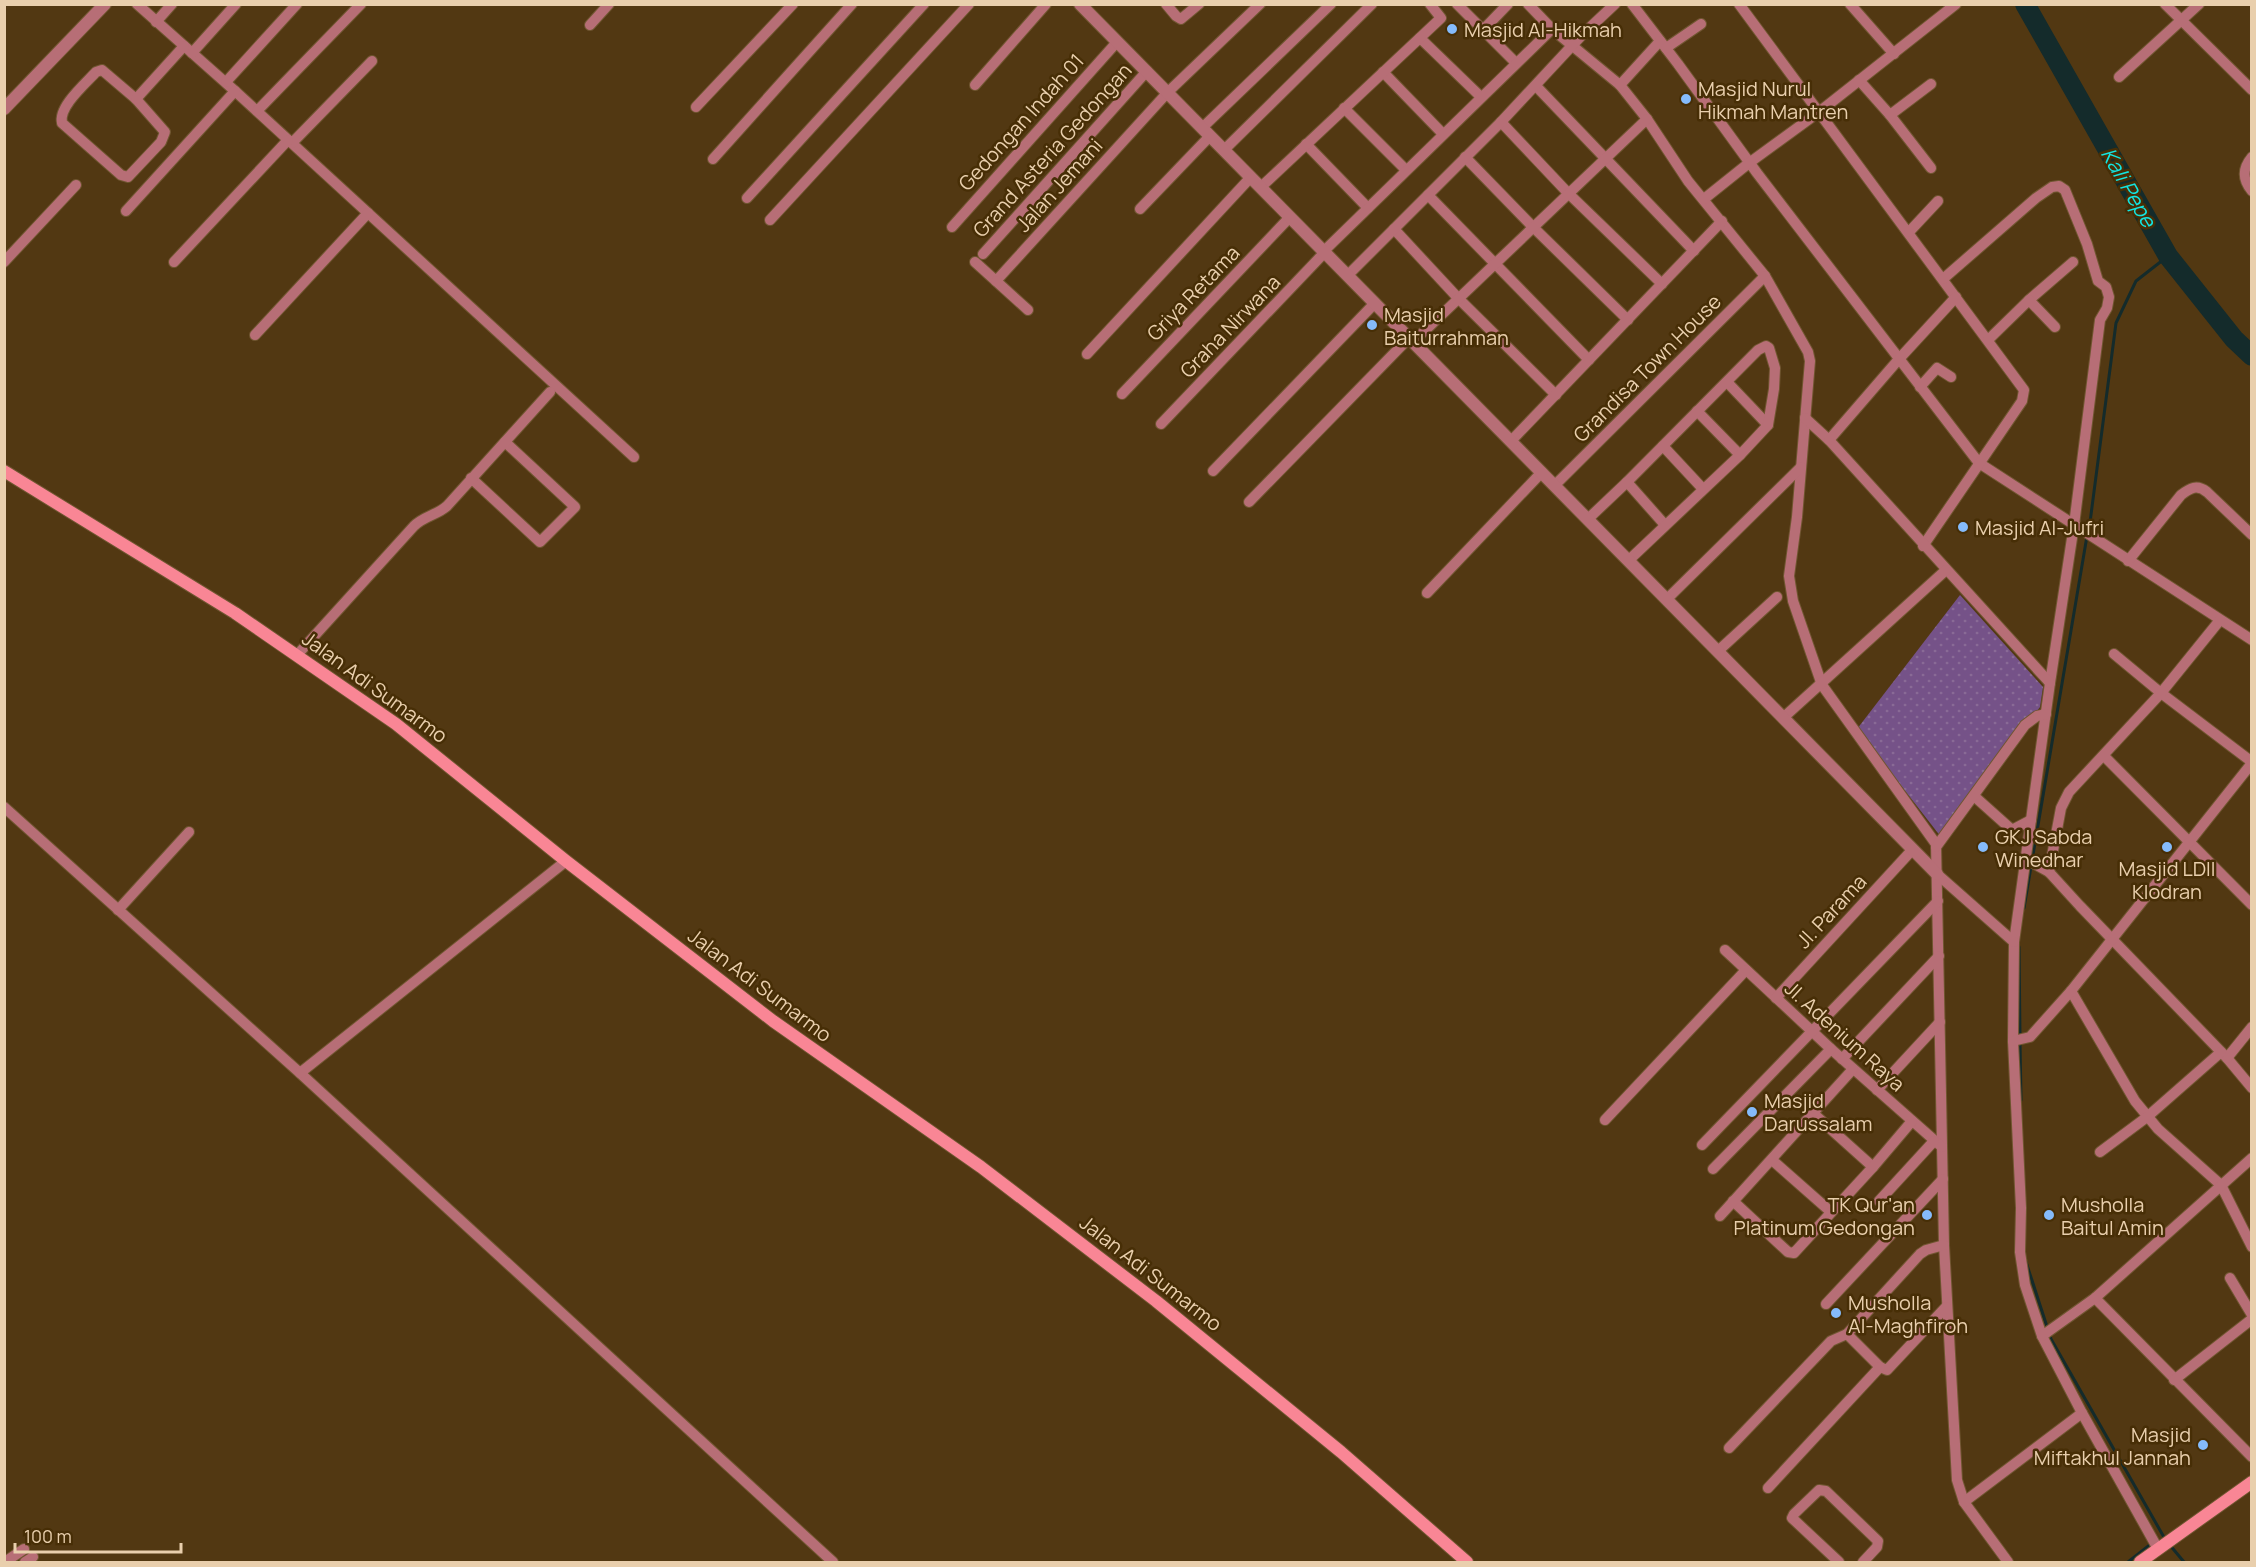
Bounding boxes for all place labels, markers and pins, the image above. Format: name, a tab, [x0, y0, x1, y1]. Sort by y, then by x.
place label: Masjid Al-Hikmah	[1464, 16, 1622, 43]
marker: Masjid Al-Hikmah	[1445, 22, 1459, 36]
place label: Masjid Nurul Hikmah Mantren	[1698, 75, 1848, 125]
marker: Masjid Nurul Hikmah Mantren	[1679, 92, 1693, 106]
place label: Masjid Baiturrahman	[1384, 301, 1509, 351]
marker: Masjid Baiturrahman	[1365, 318, 1379, 332]
place label: Masjid Al-Jufri	[1975, 514, 2104, 541]
marker: Masjid Al-Jufri	[1956, 520, 1970, 534]
place label: GKJ Sabda Winedhar	[1995, 823, 2092, 873]
marker: GKJ Sabda Winedhar	[1976, 840, 1990, 854]
marker: Masjid LDII Klodran	[2160, 840, 2174, 854]
place label: Masjid LDII Klodran	[2119, 855, 2215, 905]
place label: Masjid Darussalam	[1764, 1087, 1872, 1137]
marker: Masjid Darussalam	[1745, 1105, 1759, 1119]
place label: TK Qur'an Platinum Gedongan	[1734, 1191, 1915, 1241]
place label: Musholla Baitul Amin	[2061, 1191, 2164, 1241]
marker: TK Qur'an Platinum Gedongan	[1920, 1208, 1934, 1222]
marker: Musholla Baitul Amin	[2042, 1208, 2056, 1222]
place label: Musholla Al-Maghfiroh	[1848, 1289, 1968, 1339]
marker: Musholla Al-Maghfiroh	[1829, 1306, 1843, 1320]
place label: Masjid Miftakhul Jannah	[2034, 1421, 2191, 1471]
marker: Masjid Miftakhul Jannah	[2196, 1438, 2210, 1452]

